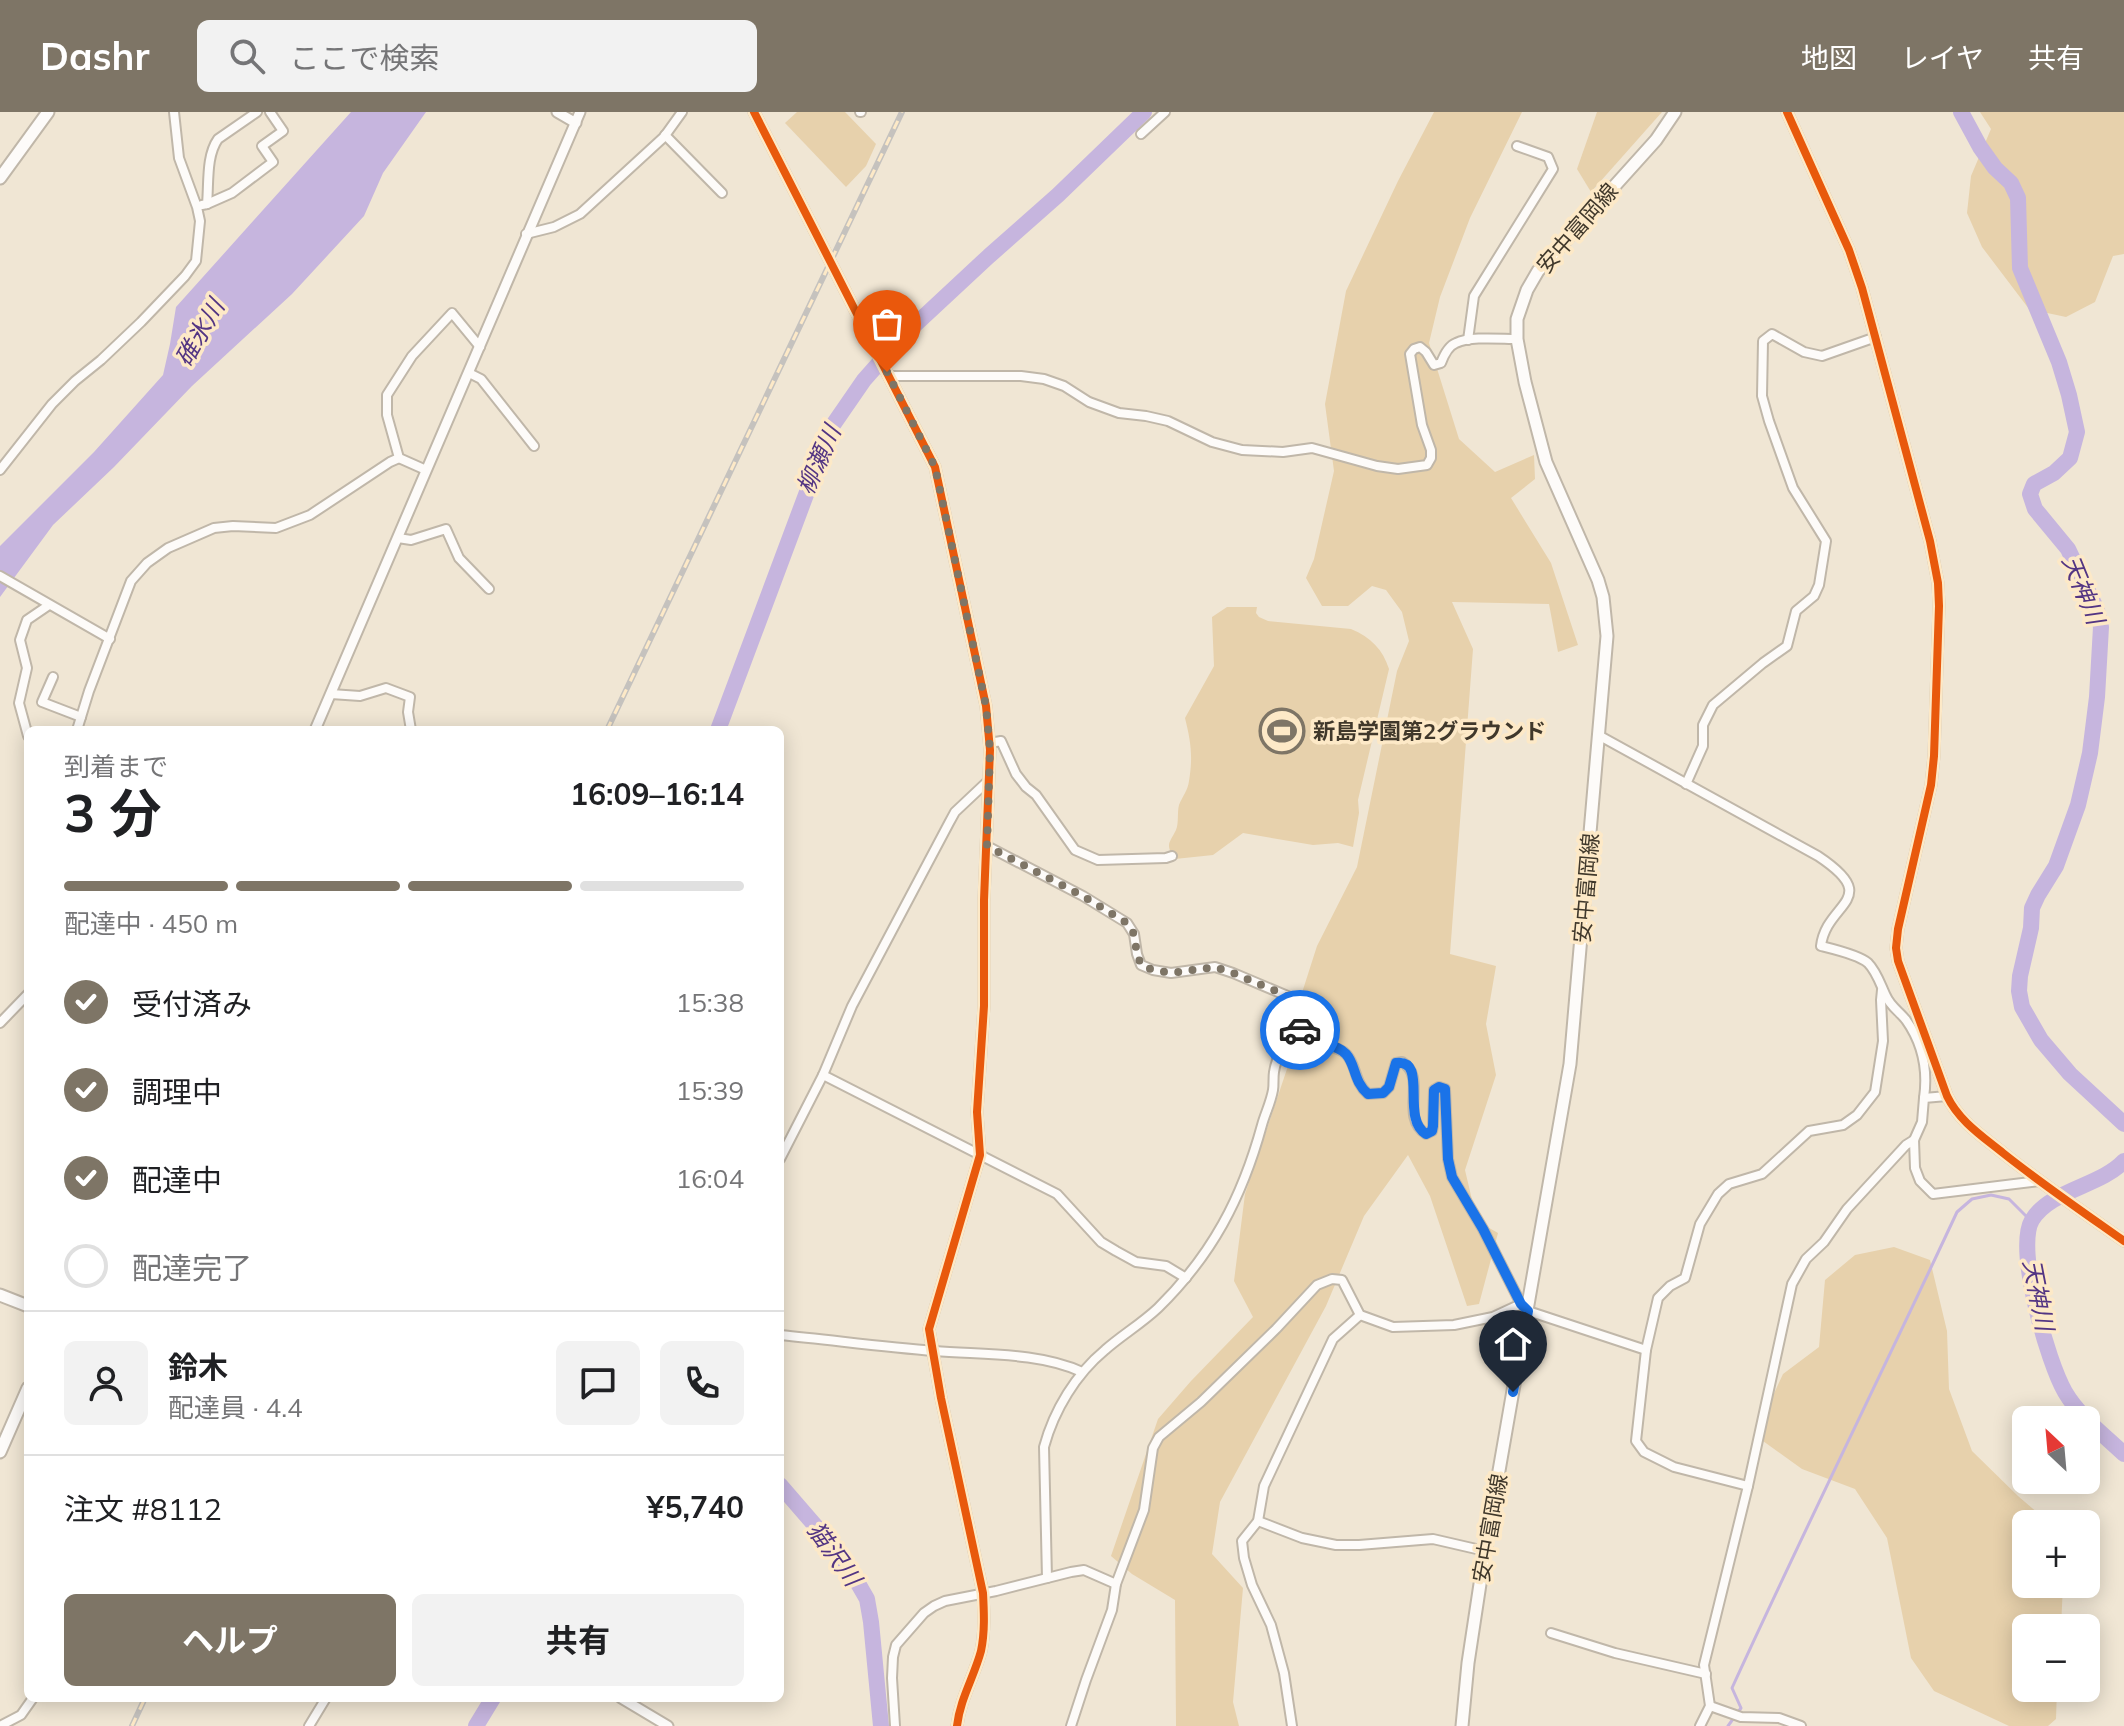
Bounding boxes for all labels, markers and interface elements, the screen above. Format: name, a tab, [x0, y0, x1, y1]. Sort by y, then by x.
search box	[197, 20, 757, 92]
text: Dashr	[40, 32, 149, 80]
icon: search	[225, 34, 269, 78]
text: ここで検索	[289, 39, 439, 77]
text: 地図	[1801, 40, 1857, 75]
text: レイヤ	[1901, 40, 1984, 75]
text: 共有	[2028, 40, 2084, 75]
street label: 安中富岡線	[1530, 177, 1624, 279]
pin	[853, 290, 921, 372]
water label: 碓氷川	[168, 291, 232, 371]
icon: bag	[865, 302, 909, 346]
water label: 柳瀬川	[790, 418, 848, 499]
water label: 天神川	[2057, 551, 2112, 631]
sports icon: 新島学園第2グラウンド	[1258, 707, 1306, 755]
place label: 新島学園第2グラウンド	[1313, 717, 1546, 745]
text: 到着まで	[64, 750, 168, 783]
text: 16:09–16:14	[570, 775, 744, 813]
text: 3 分	[64, 780, 161, 845]
street label: 安中富岡線	[1567, 832, 1605, 944]
text: 配達中 · 450 m	[64, 907, 238, 940]
icon: check	[64, 980, 108, 1024]
text: 受付済み	[132, 985, 252, 1023]
text: 15:38	[676, 986, 744, 1019]
courier	[1260, 990, 1340, 1070]
icon: car	[1278, 1008, 1322, 1052]
icon: check	[64, 1068, 108, 1112]
text: 調理中	[132, 1073, 222, 1111]
text: 15:39	[676, 1074, 744, 1107]
icon: check	[64, 1156, 108, 1200]
text: 配達中	[132, 1161, 222, 1199]
text: 16:04	[676, 1162, 744, 1195]
text: 配達完了	[132, 1249, 252, 1287]
water label: 天神川	[2017, 1257, 2061, 1336]
pin	[1479, 1310, 1547, 1392]
icon: home	[1491, 1322, 1535, 1366]
button: person	[64, 1341, 148, 1425]
button: chat	[556, 1341, 640, 1425]
button: phone	[660, 1341, 744, 1425]
text: 鈴木	[168, 1348, 228, 1386]
text: 配達員 · 4.4	[168, 1391, 303, 1424]
north arrow	[2012, 1406, 2100, 1494]
map controls	[2012, 1406, 2100, 1702]
street label: 安中富岡線	[1467, 1471, 1513, 1585]
text: ¥5,740	[647, 1488, 744, 1526]
text: 注文 #8112	[64, 1490, 222, 1528]
button: +	[2012, 1510, 2100, 1598]
water label: 猫沢川	[802, 1515, 870, 1594]
button: ヘルプ	[64, 1594, 396, 1686]
button: 共有	[412, 1594, 744, 1686]
button: −	[2012, 1614, 2100, 1702]

